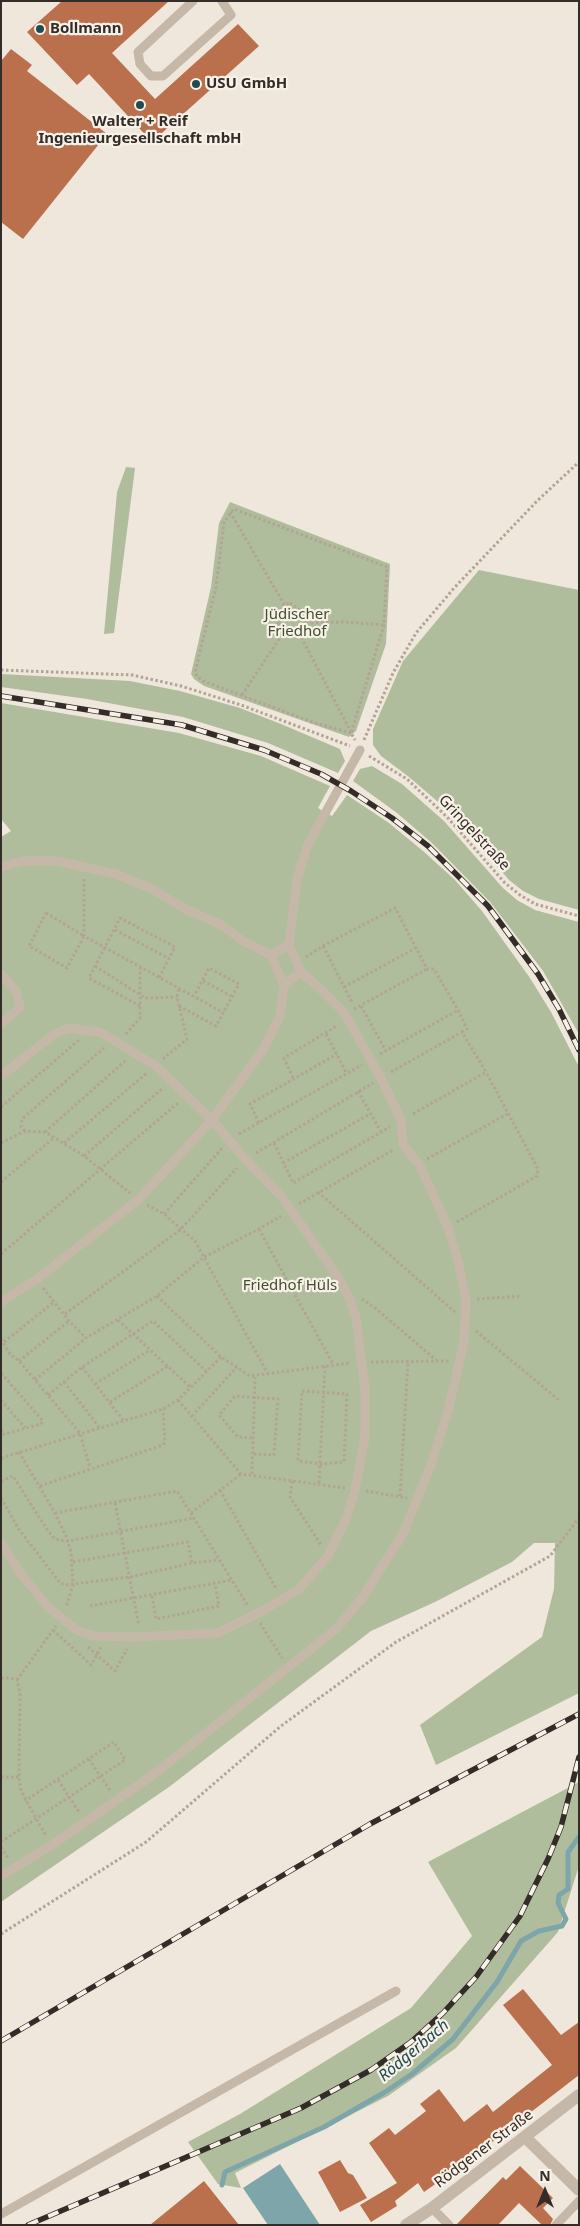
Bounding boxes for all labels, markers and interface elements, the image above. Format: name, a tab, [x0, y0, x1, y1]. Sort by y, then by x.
place label: Bollmann	[50, 20, 121, 38]
marker: Bollmann	[34, 23, 46, 35]
place label: USU GmbH	[206, 75, 287, 93]
marker: USU GmbH	[190, 78, 202, 90]
marker: Walter + Reif Ingenieurgesellschaft mbH	[134, 99, 146, 111]
place label: Walter + Reif Ingenieurgesellschaft mbH	[38, 113, 242, 148]
park label: Jüdischer Friedhof	[265, 606, 329, 641]
street label: Gringelstraße	[434, 792, 514, 874]
park label: Friedhof Hüls	[243, 1277, 337, 1295]
water label: Rödgerbach	[375, 2016, 453, 2086]
street label: Rödgener Straße	[431, 2106, 537, 2192]
north arrow	[520, 2166, 570, 2216]
text: N	[539, 2166, 551, 2185]

